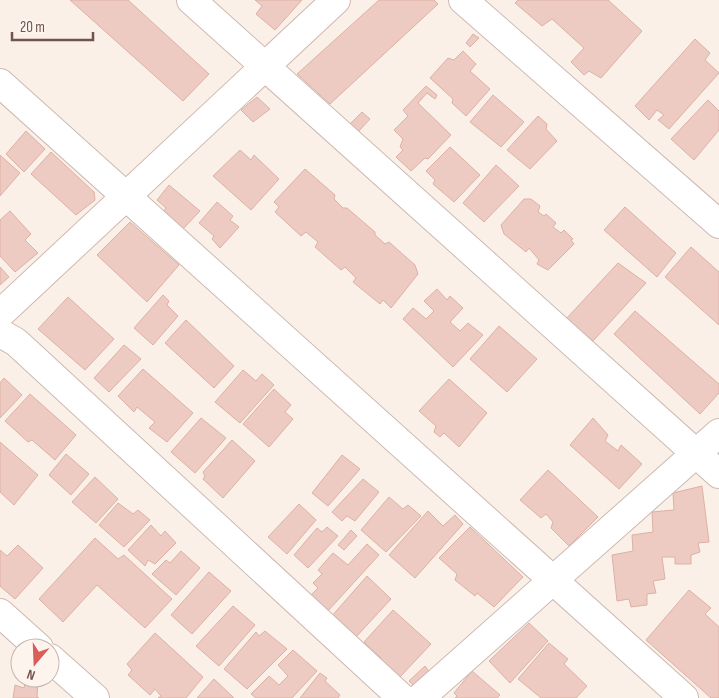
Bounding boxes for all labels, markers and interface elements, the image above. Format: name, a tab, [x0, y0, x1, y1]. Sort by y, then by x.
scale bar	[12, 10, 94, 42]
text: 20 m	[20, 18, 45, 37]
north arrow	[10, 638, 60, 688]
text: N	[25, 666, 37, 684]

